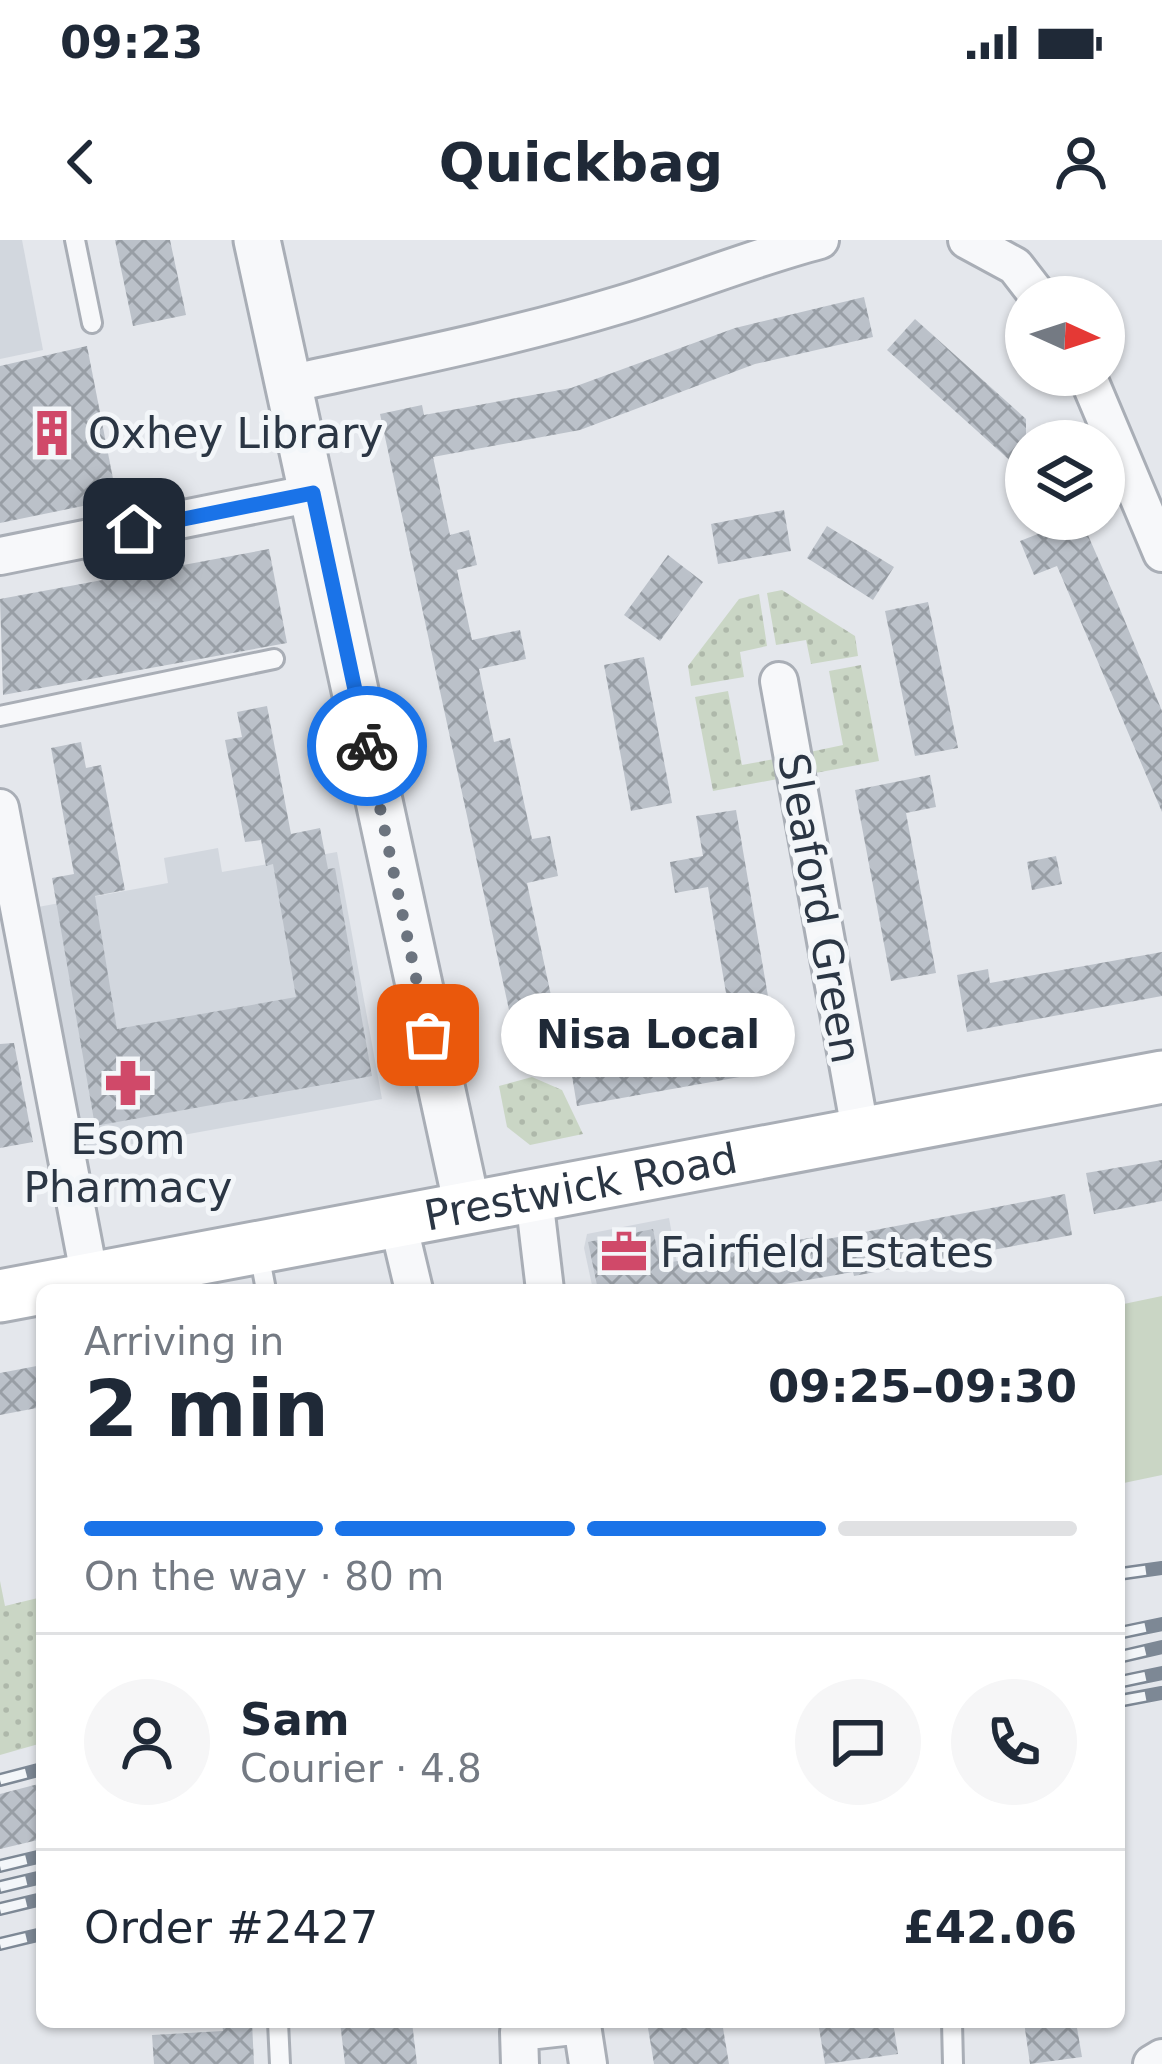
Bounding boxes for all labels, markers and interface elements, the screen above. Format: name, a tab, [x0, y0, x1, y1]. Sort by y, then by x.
text: 09:23	[60, 16, 203, 69]
icon: back	[48, 129, 114, 195]
icon: person	[1048, 129, 1114, 195]
text: Quickbag	[439, 131, 723, 194]
north arrow	[1005, 276, 1125, 396]
map controls	[1005, 276, 1125, 540]
building icon: Oxhey Library	[27, 408, 77, 458]
place label: Oxhey Library	[88, 409, 383, 458]
button: layers	[1005, 420, 1125, 540]
pin	[83, 478, 185, 580]
icon: home	[101, 496, 167, 562]
courier	[307, 686, 427, 806]
icon: bike	[334, 713, 400, 779]
street label: Sleaford Green	[768, 749, 871, 1067]
pin	[377, 984, 479, 1086]
callout: Nisa Local	[500, 993, 794, 1077]
icon: bag	[395, 1002, 461, 1068]
text: Nisa Local	[536, 1012, 760, 1057]
pharmacy icon: Esom Pharmacy	[103, 1058, 153, 1108]
place label: Esom Pharmacy	[24, 1115, 232, 1212]
street label: Prestwick Road	[420, 1134, 741, 1241]
office icon: Fairfield Estates	[599, 1227, 649, 1277]
place label: Fairfield Estates	[660, 1228, 994, 1277]
text: Arriving in	[84, 1319, 284, 1364]
text: 09:25–09:30	[768, 1360, 1077, 1413]
text: 2 min	[84, 1364, 329, 1454]
text: On the way · 80 m	[84, 1554, 444, 1599]
button: person	[84, 1679, 210, 1805]
button: chat	[795, 1679, 921, 1805]
button: phone	[951, 1679, 1077, 1805]
text: Sam	[240, 1693, 350, 1746]
text: Courier · 4.8	[240, 1746, 482, 1791]
text: Order #2427	[84, 1901, 378, 1954]
text: £42.06	[903, 1901, 1077, 1954]

